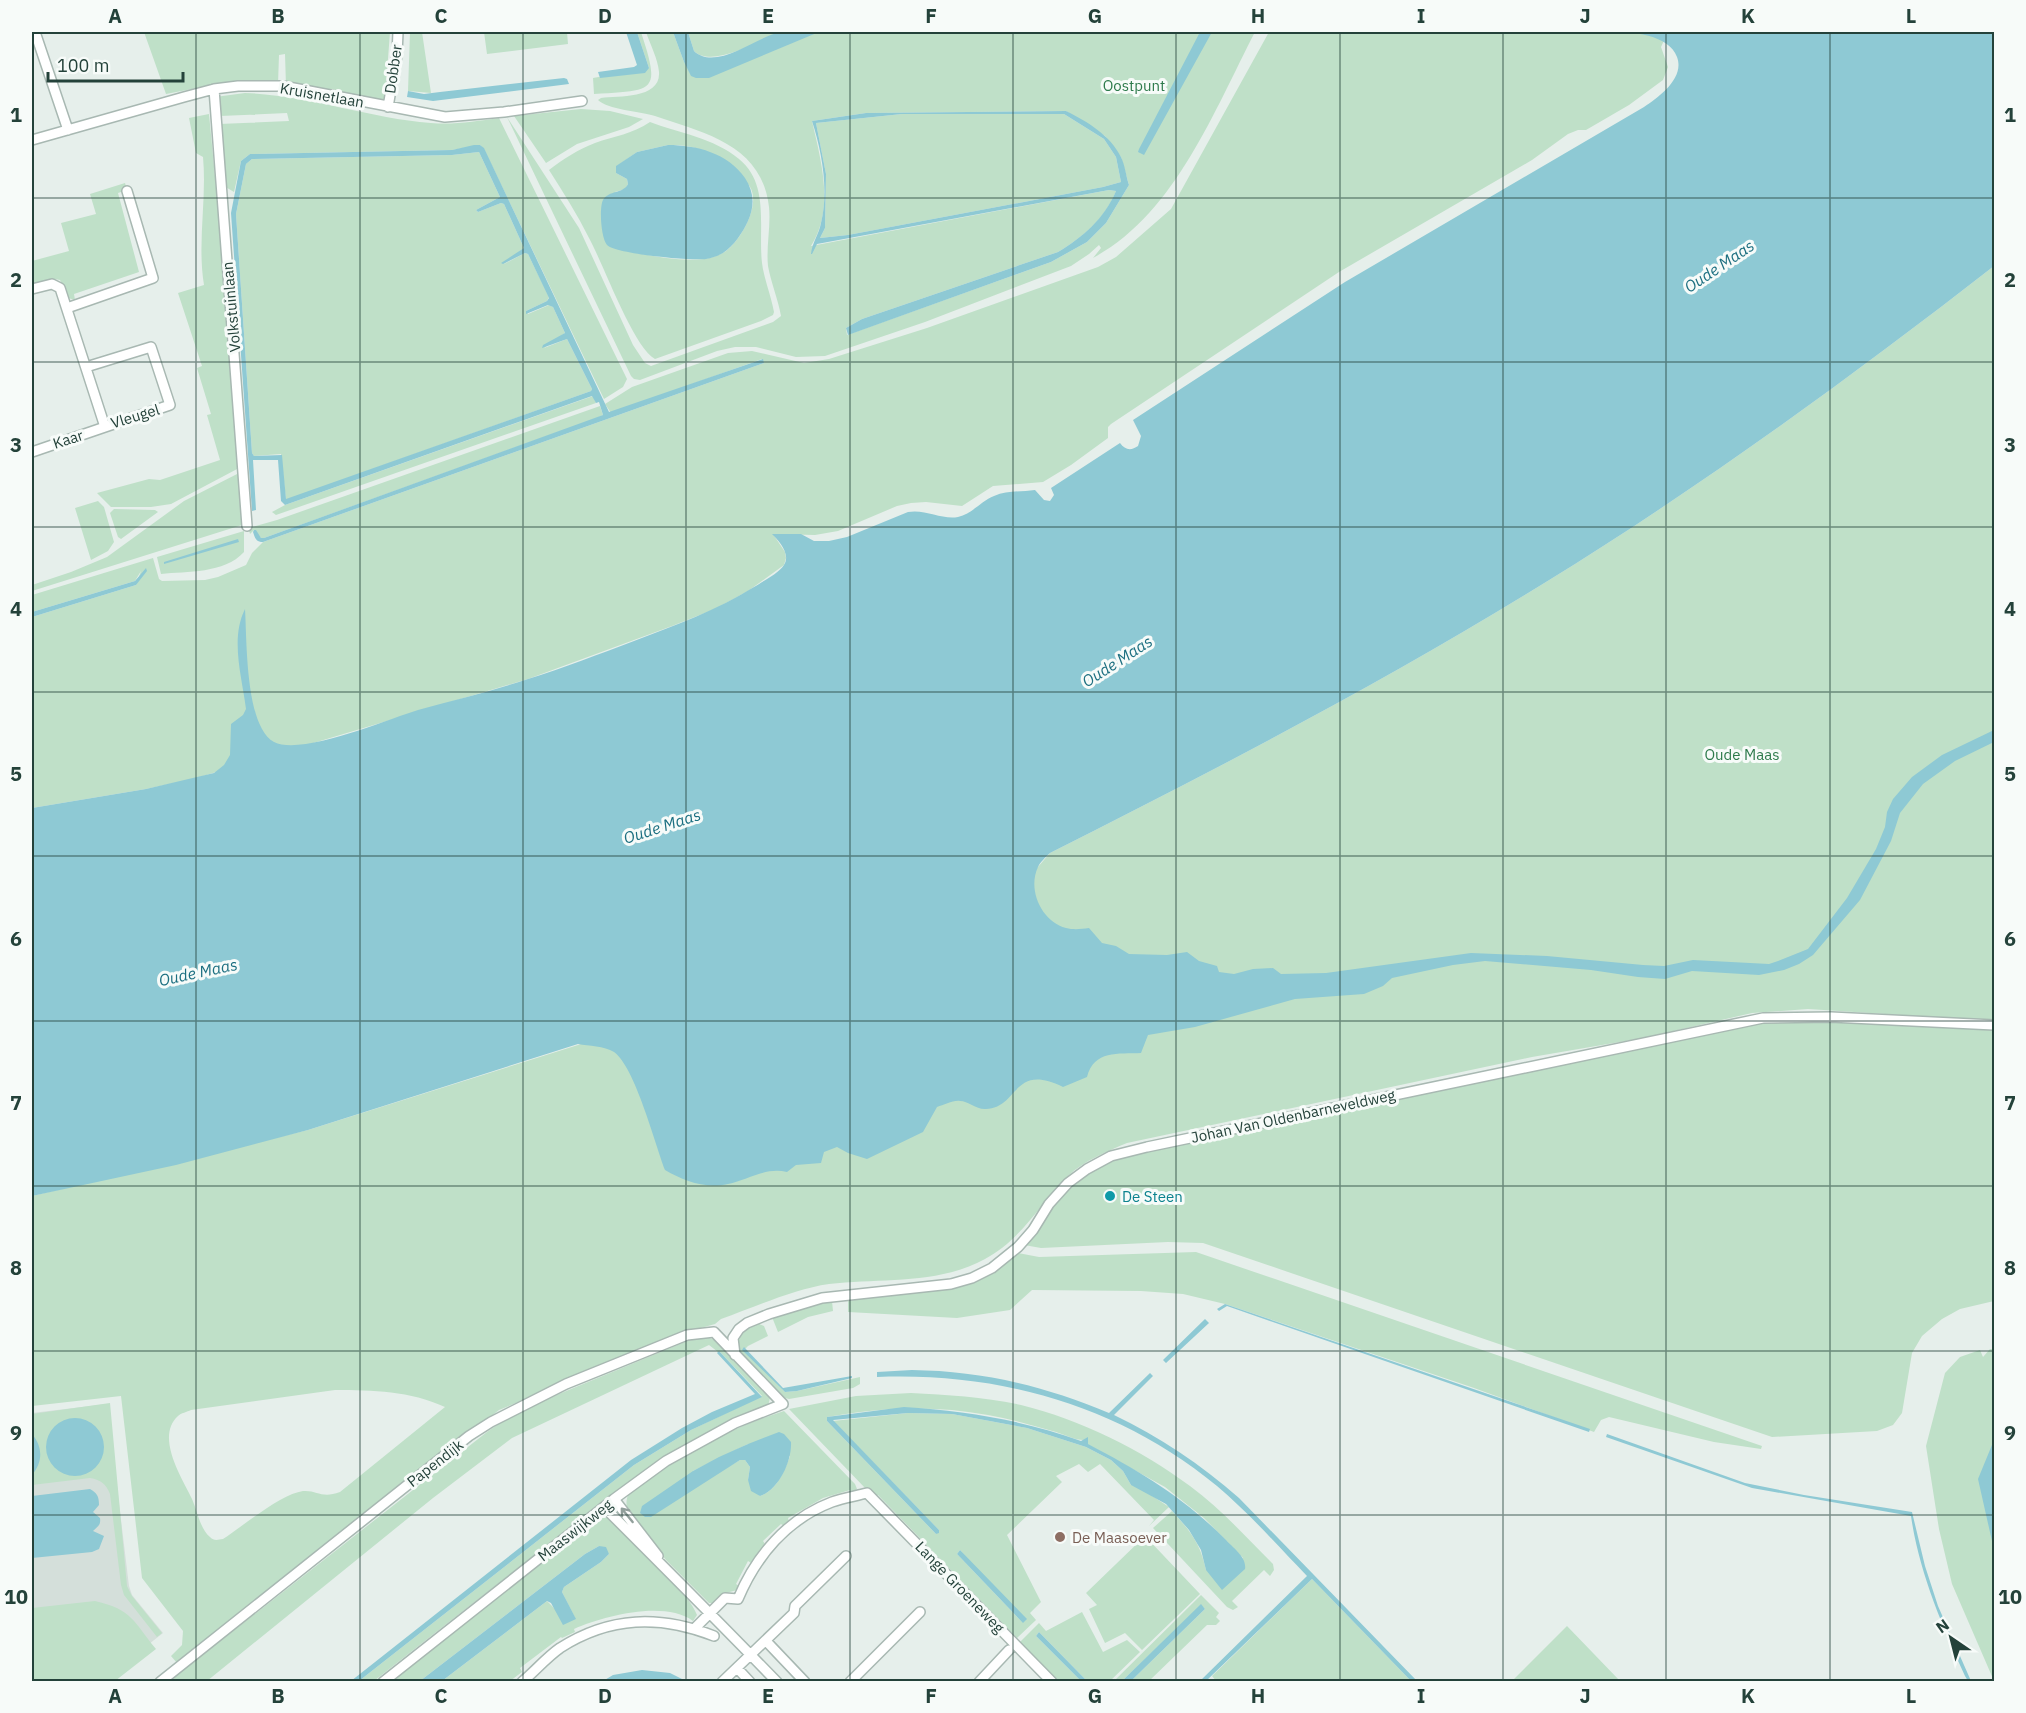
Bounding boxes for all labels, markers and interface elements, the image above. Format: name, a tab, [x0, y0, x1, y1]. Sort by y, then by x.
text: A	[108, 2, 122, 29]
text: B	[271, 2, 285, 29]
text: C	[434, 2, 448, 29]
text: D	[598, 2, 612, 29]
text: E	[762, 2, 774, 29]
text: F	[925, 2, 937, 29]
text: G	[1088, 2, 1102, 29]
text: H	[1251, 2, 1265, 29]
text: I	[1417, 2, 1425, 29]
text: J	[1579, 2, 1591, 29]
text: K	[1741, 2, 1755, 29]
text: L	[1906, 2, 1916, 29]
street label: Dobber	[380, 43, 406, 95]
scale bar	[48, 45, 183, 83]
text: 100 m	[57, 54, 109, 77]
park label: Oostpunt	[1103, 76, 1165, 95]
street label: Kruisnetlaan	[278, 78, 366, 112]
text: 1	[10, 101, 22, 128]
text: 1	[2004, 101, 2016, 128]
water label: Oude Maas	[1680, 235, 1758, 297]
street label: Volkstuinlaan	[218, 261, 244, 353]
text: 2	[10, 266, 22, 293]
text: 2	[2004, 266, 2016, 293]
street label: Vleugel	[108, 400, 162, 432]
street label: Kaar	[50, 425, 86, 453]
text: 3	[10, 431, 22, 458]
text: 3	[2004, 431, 2016, 458]
text: 4	[10, 595, 22, 622]
text: 4	[2004, 595, 2016, 622]
water label: Oude Maas	[1078, 631, 1156, 691]
park label: Oude Maas	[1704, 745, 1780, 764]
text: 5	[10, 760, 22, 787]
text: 5	[2004, 760, 2016, 787]
water label: Oude Maas	[621, 804, 703, 848]
text: 6	[10, 925, 22, 952]
text: 6	[2004, 925, 2016, 952]
water label: Oude Maas	[157, 954, 239, 990]
street label: Johan Van Oldenbarneveldweg	[1189, 1085, 1397, 1147]
text: 7	[10, 1089, 22, 1116]
text: 7	[2004, 1089, 2016, 1116]
place label: De Steen	[1122, 1187, 1183, 1206]
marker: De Steen	[1103, 1189, 1117, 1203]
text: 8	[10, 1254, 22, 1281]
text: 8	[2004, 1254, 2016, 1281]
text: 9	[10, 1419, 22, 1446]
text: 9	[2004, 1419, 2016, 1446]
street label: Papendijk	[403, 1435, 467, 1491]
street label: Maaswijkweg	[534, 1495, 616, 1565]
one-way arrow	[620, 1508, 634, 1523]
place label: De Maasoever	[1072, 1528, 1167, 1547]
marker: De Maasoever	[1053, 1530, 1067, 1544]
street label: Lange Groeneweg	[911, 1537, 1009, 1637]
text: 10	[4, 1583, 28, 1610]
text: 10	[1998, 1583, 2022, 1610]
north arrow	[1921, 1608, 1981, 1668]
text: N	[1932, 1614, 1953, 1637]
text: A	[108, 1682, 122, 1709]
text: B	[271, 1682, 285, 1709]
text: C	[434, 1682, 448, 1709]
text: D	[598, 1682, 612, 1709]
text: E	[762, 1682, 774, 1709]
text: F	[925, 1682, 937, 1709]
text: G	[1088, 1682, 1102, 1709]
text: H	[1251, 1682, 1265, 1709]
text: I	[1417, 1682, 1425, 1709]
text: J	[1579, 1682, 1591, 1709]
text: K	[1741, 1682, 1755, 1709]
text: L	[1906, 1682, 1916, 1709]

